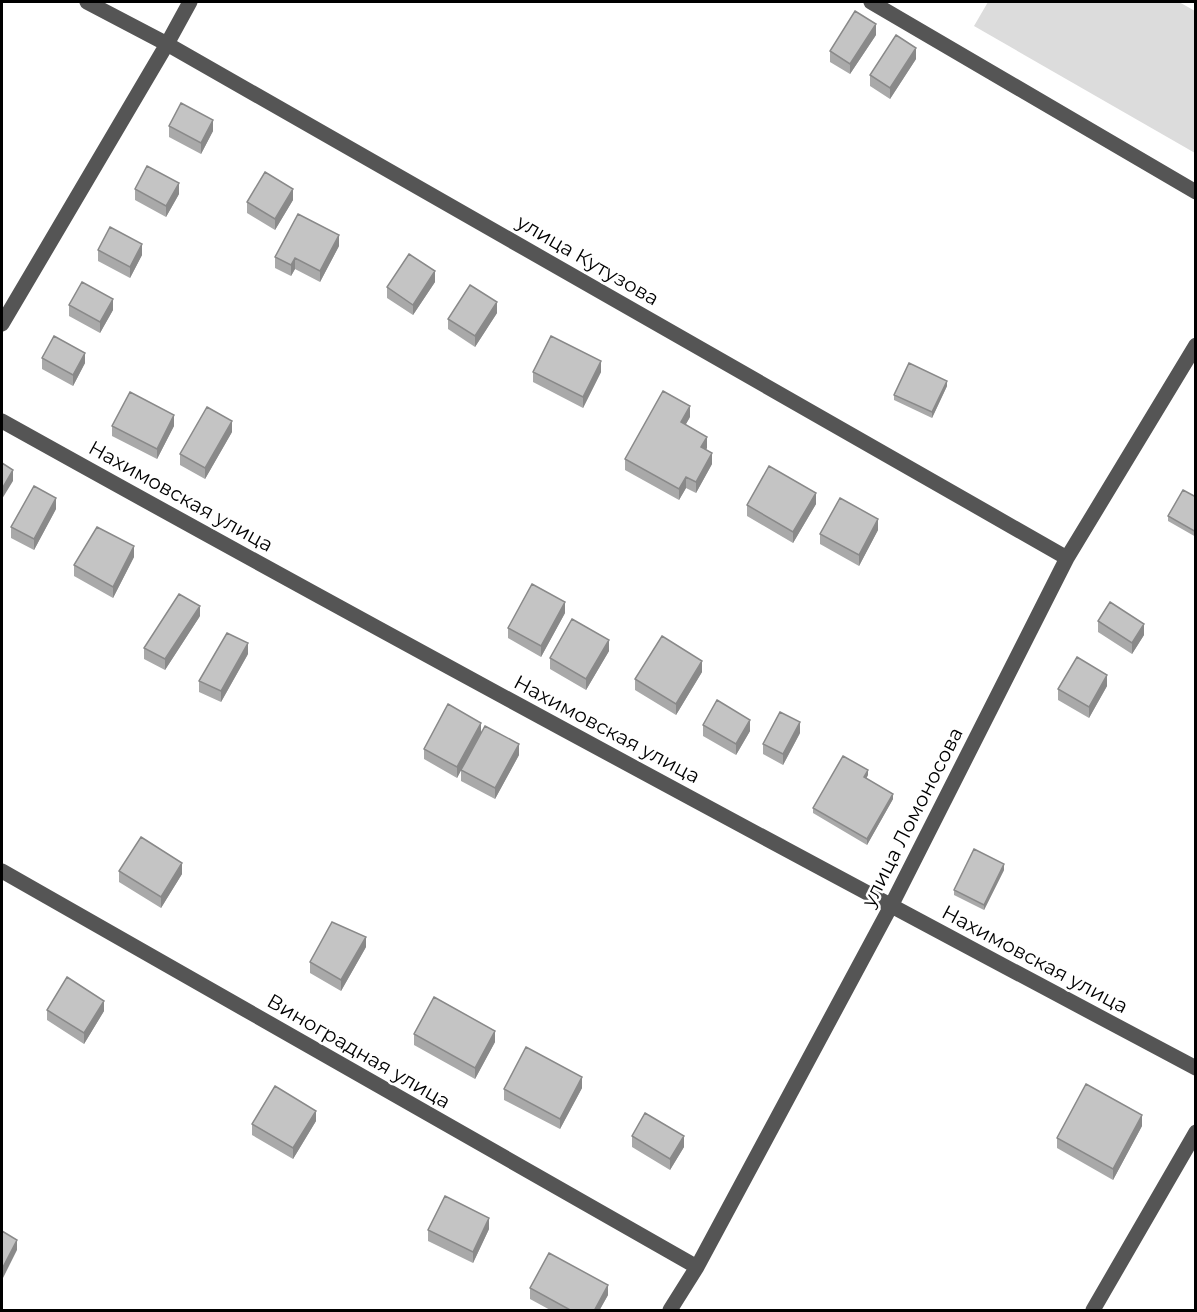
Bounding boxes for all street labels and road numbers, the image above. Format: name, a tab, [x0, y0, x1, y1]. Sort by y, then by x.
street label: улица Кутузова	[512, 209, 663, 310]
street label: Нахимовская улица	[85, 435, 277, 557]
street label: Нахимовская улица	[510, 670, 704, 788]
street label: улица Ломоносова	[856, 723, 968, 912]
street label: Нахимовская улица	[938, 900, 1132, 1018]
street label: Виноградная улица	[263, 989, 455, 1113]

